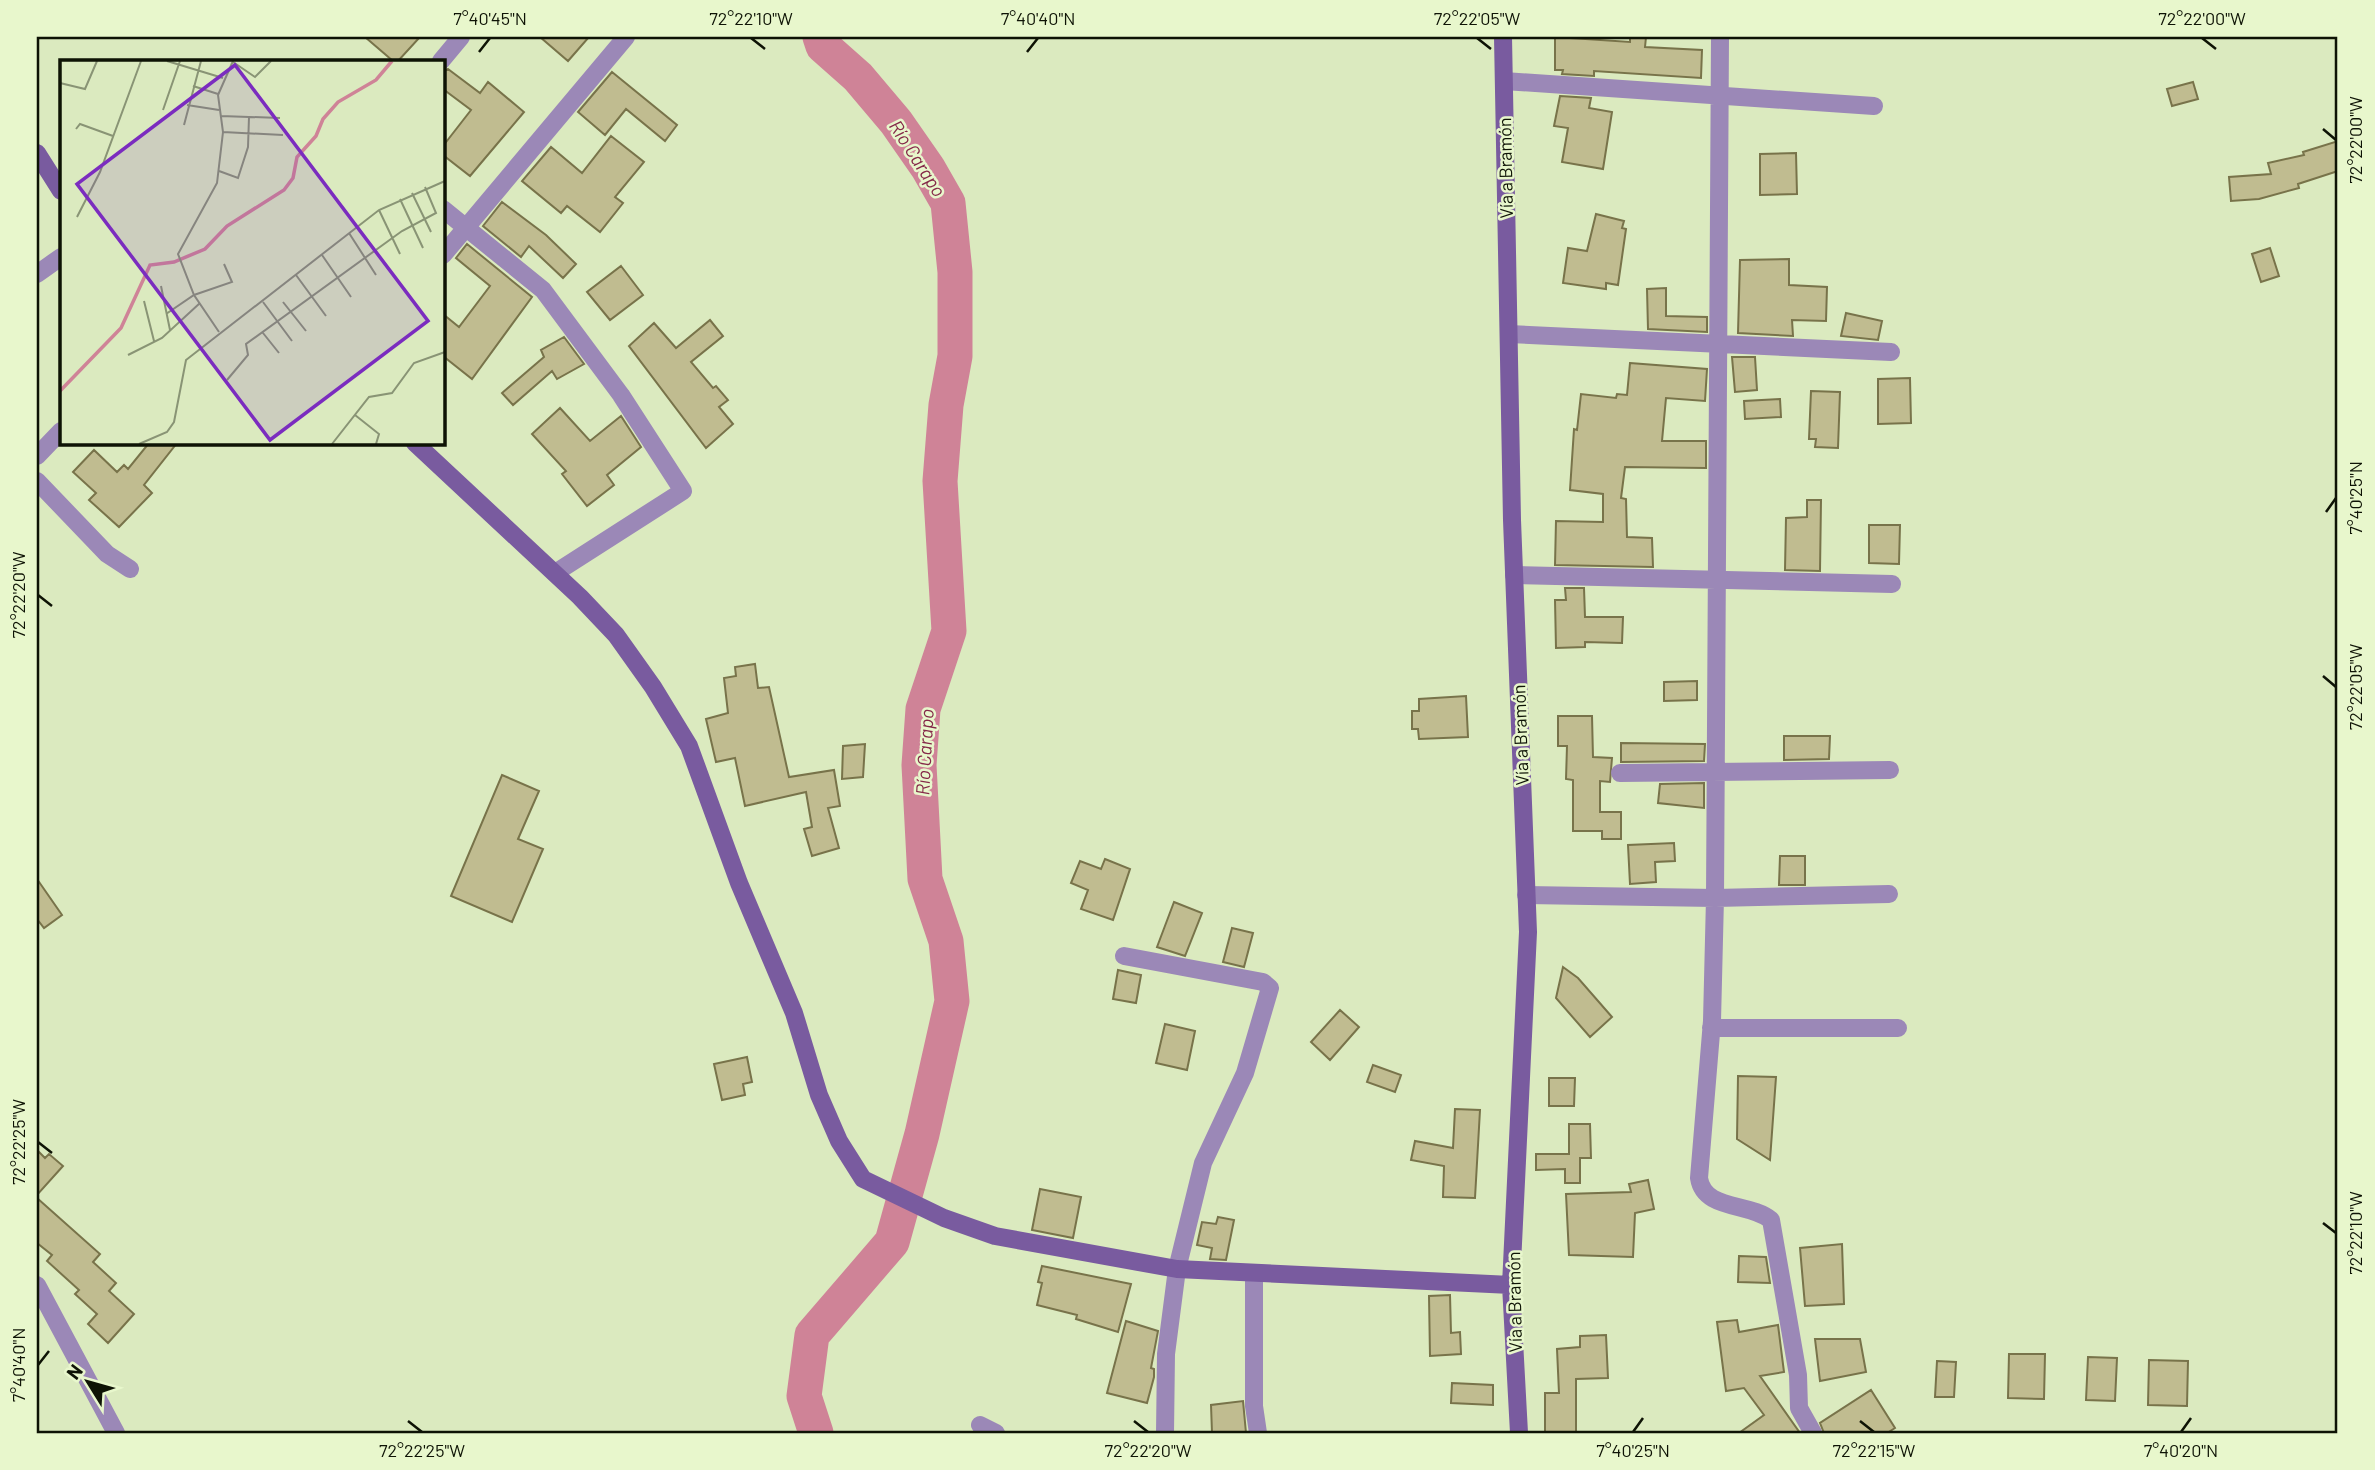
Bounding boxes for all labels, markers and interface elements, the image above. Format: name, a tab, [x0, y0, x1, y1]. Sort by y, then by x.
text: 7°40'45"N	[453, 7, 527, 29]
text: 72°22'10"W	[709, 7, 793, 29]
text: 7°40'40"N	[1001, 7, 1075, 29]
text: 72°22'05"W	[1434, 7, 1521, 29]
text: 72°22'00"W	[2158, 7, 2246, 29]
inset map	[60, 60, 444, 444]
text: 72°22'00"W	[2344, 96, 2366, 184]
water label: Río Carapo	[885, 115, 951, 201]
street label: Vía a Bramón	[1493, 117, 1517, 219]
text: 7°40'25"N	[2344, 461, 2366, 535]
text: 72°22'20"W	[7, 551, 29, 639]
text: 72°22'05"W	[2344, 643, 2366, 730]
street label: Vía a Bramón	[1507, 684, 1533, 786]
water label: Río Carapo	[910, 708, 938, 796]
text: 72°22'25"W	[7, 1099, 29, 1185]
text: 72°22'10"W	[2344, 1191, 2366, 1275]
street label: Vía a Bramón	[1502, 1251, 1526, 1353]
text: 7°40'40"N	[7, 1328, 29, 1402]
north arrow	[52, 1348, 122, 1418]
text: N	[61, 1359, 87, 1383]
text: 72°22'25"W	[379, 1439, 465, 1461]
text: 72°22'20"W	[1104, 1439, 1192, 1461]
text: 7°40'25"N	[1596, 1439, 1670, 1461]
text: 72°22'15"W	[1833, 1439, 1916, 1461]
text: 7°40'20"N	[2144, 1439, 2218, 1461]

